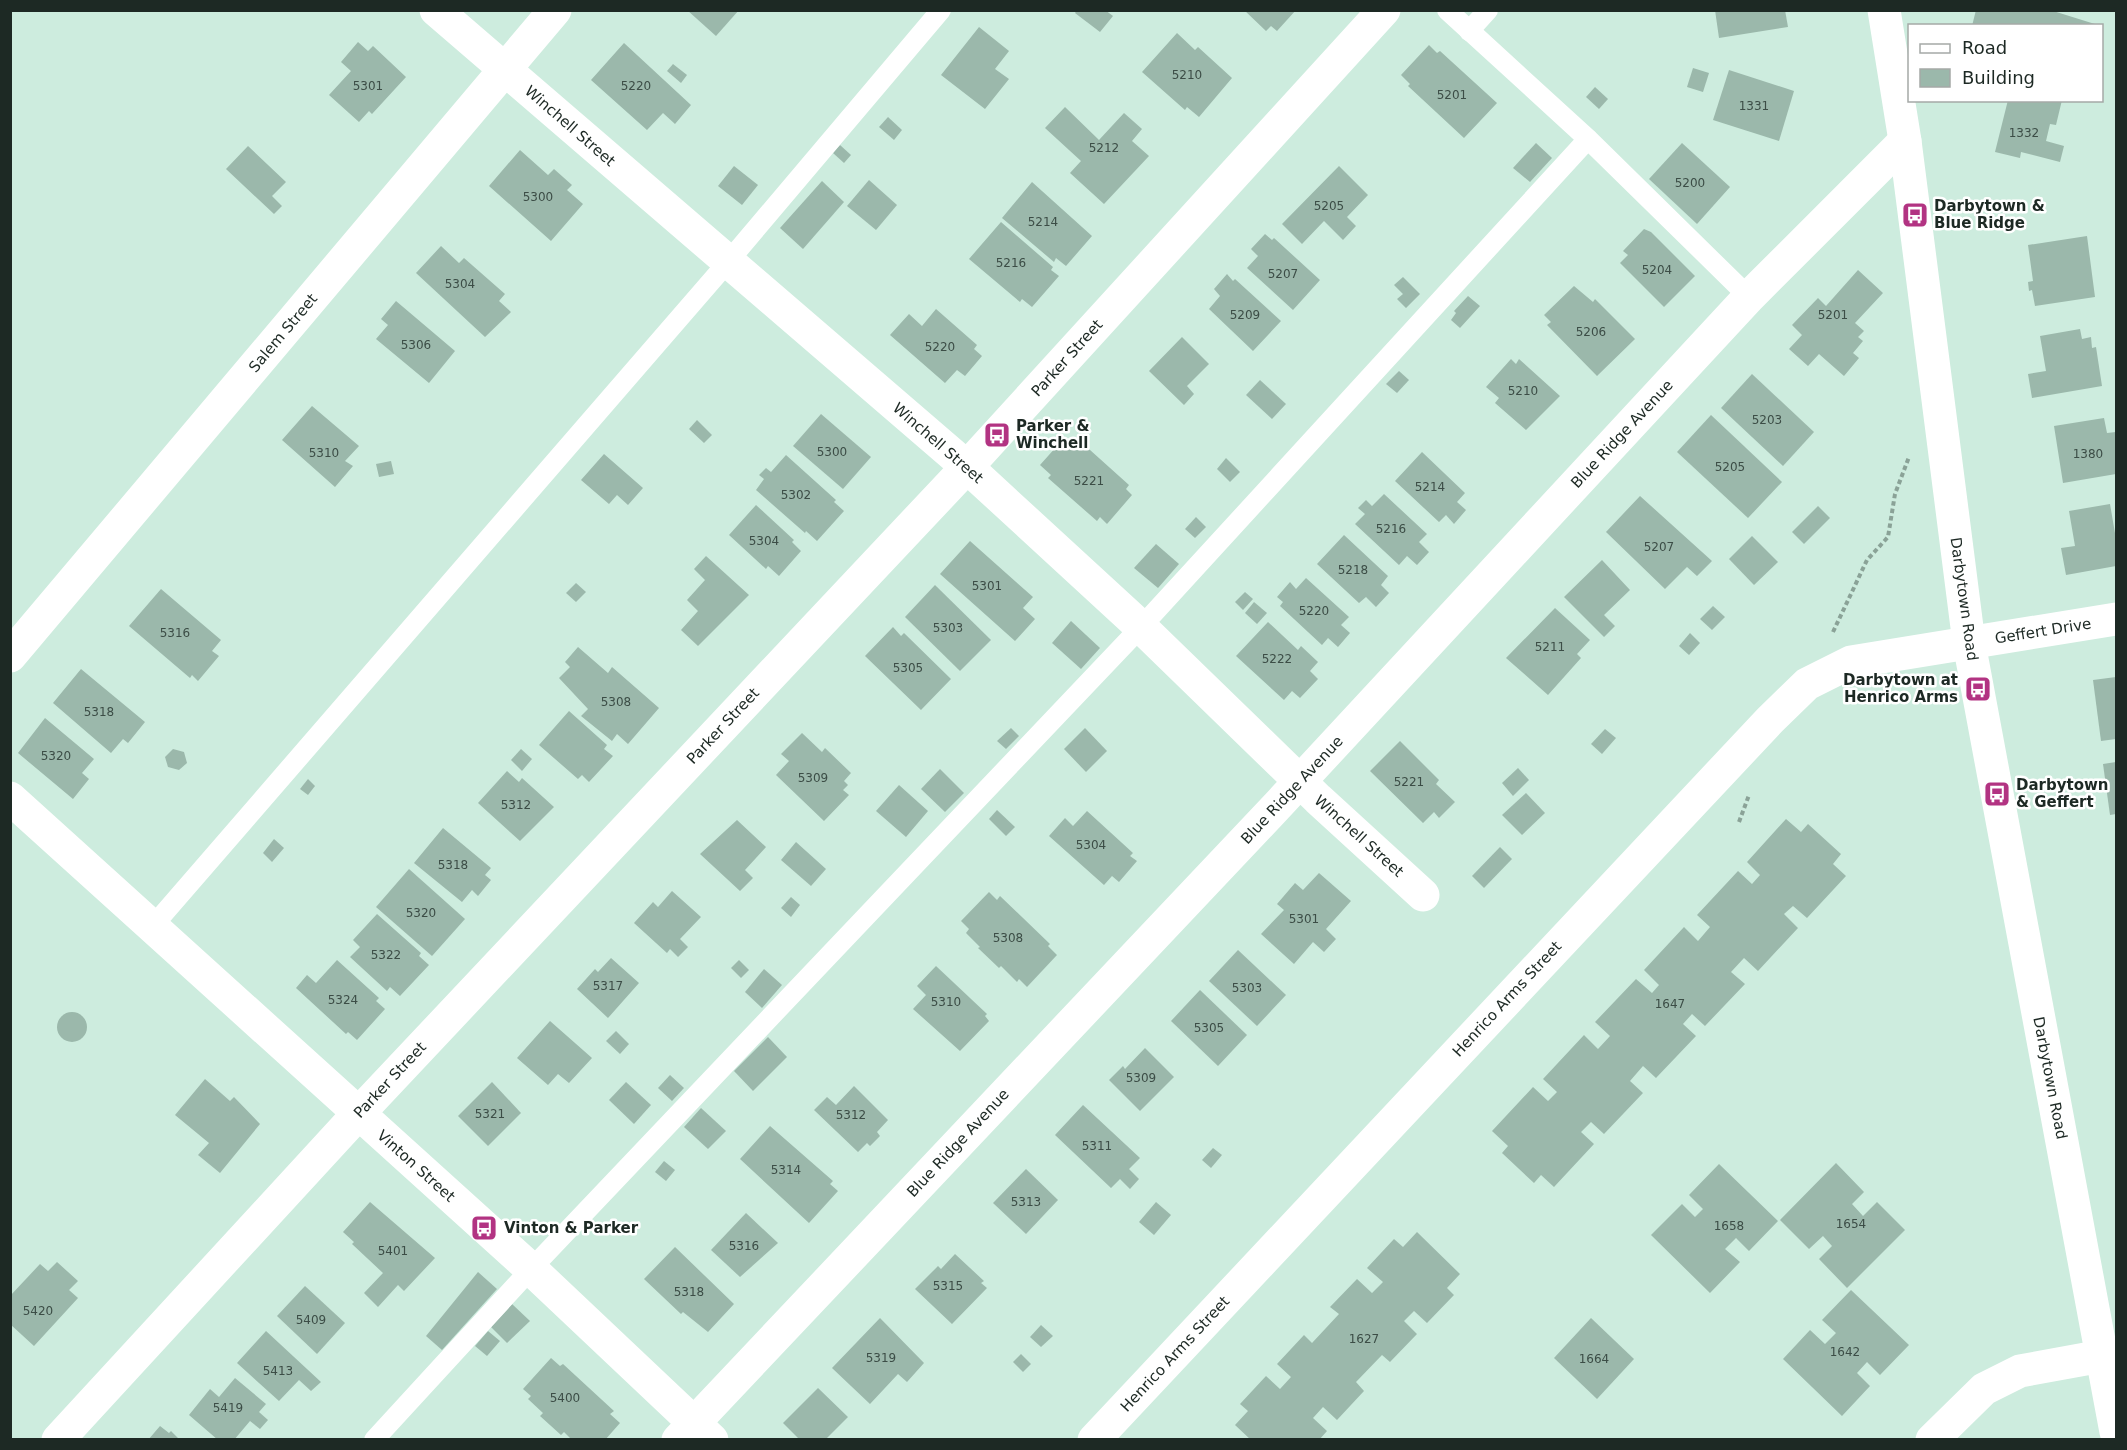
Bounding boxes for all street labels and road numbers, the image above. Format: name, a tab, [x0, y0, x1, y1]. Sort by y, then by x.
street label: Winchell Street	[521, 82, 619, 170]
street label: Salem Street	[245, 290, 321, 376]
street label: Parker Street	[1028, 316, 1106, 400]
street label: Blue Ridge Avenue	[1567, 376, 1677, 492]
street label: Winchell Street	[889, 399, 987, 487]
street label: Darbytown Road	[1946, 536, 1982, 662]
street label: Geffert Drive	[1994, 615, 2092, 647]
street label: Parker Street	[683, 684, 763, 768]
street label: Blue Ridge Avenue	[1237, 732, 1347, 848]
street label: Winchell Street	[1311, 791, 1407, 881]
street label: Henrico Arms Street	[1449, 937, 1565, 1061]
street label: Darbytown Road	[2029, 1015, 2071, 1141]
street label: Parker Street	[350, 1038, 430, 1122]
street label: Blue Ridge Avenue	[903, 1085, 1013, 1201]
street label: Vinton Street	[373, 1126, 459, 1206]
street label: Henrico Arms Street	[1117, 1292, 1233, 1416]

